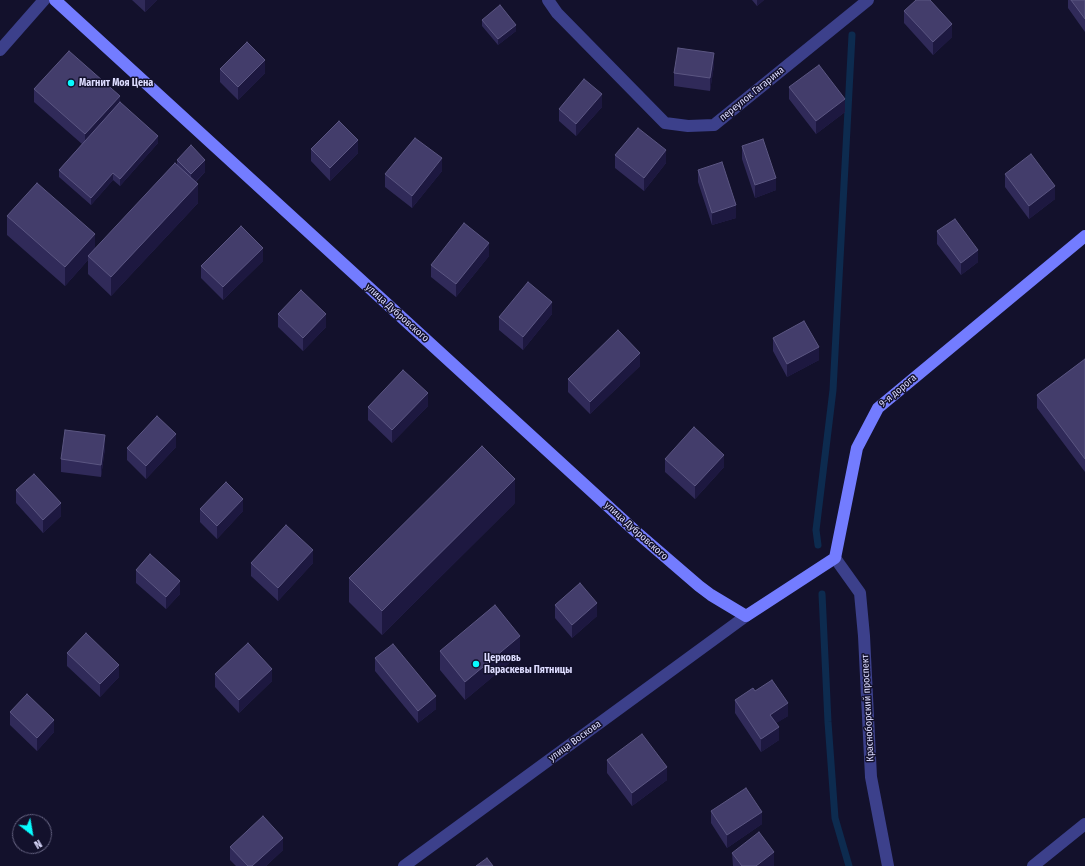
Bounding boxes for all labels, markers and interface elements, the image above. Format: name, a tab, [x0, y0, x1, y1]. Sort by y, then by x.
street label: переулок Гагарина	[717, 64, 787, 124]
place label: Магнит Моя Цена	[79, 77, 153, 89]
marker: Магнит Моя Цена	[66, 78, 76, 88]
street label: улица Дубровского	[363, 281, 431, 345]
street label: 9-я дорога	[877, 372, 919, 410]
street label: улица Дубровского	[602, 499, 670, 563]
place label: Церковь Параскевы Пятницы	[484, 652, 572, 676]
street label: Красноборский проспект	[859, 654, 877, 762]
marker: Церковь Параскевы Пятницы	[471, 659, 481, 669]
street label: улица Воскова	[546, 718, 604, 764]
north arrow	[12, 814, 52, 854]
text: N	[32, 837, 44, 851]

